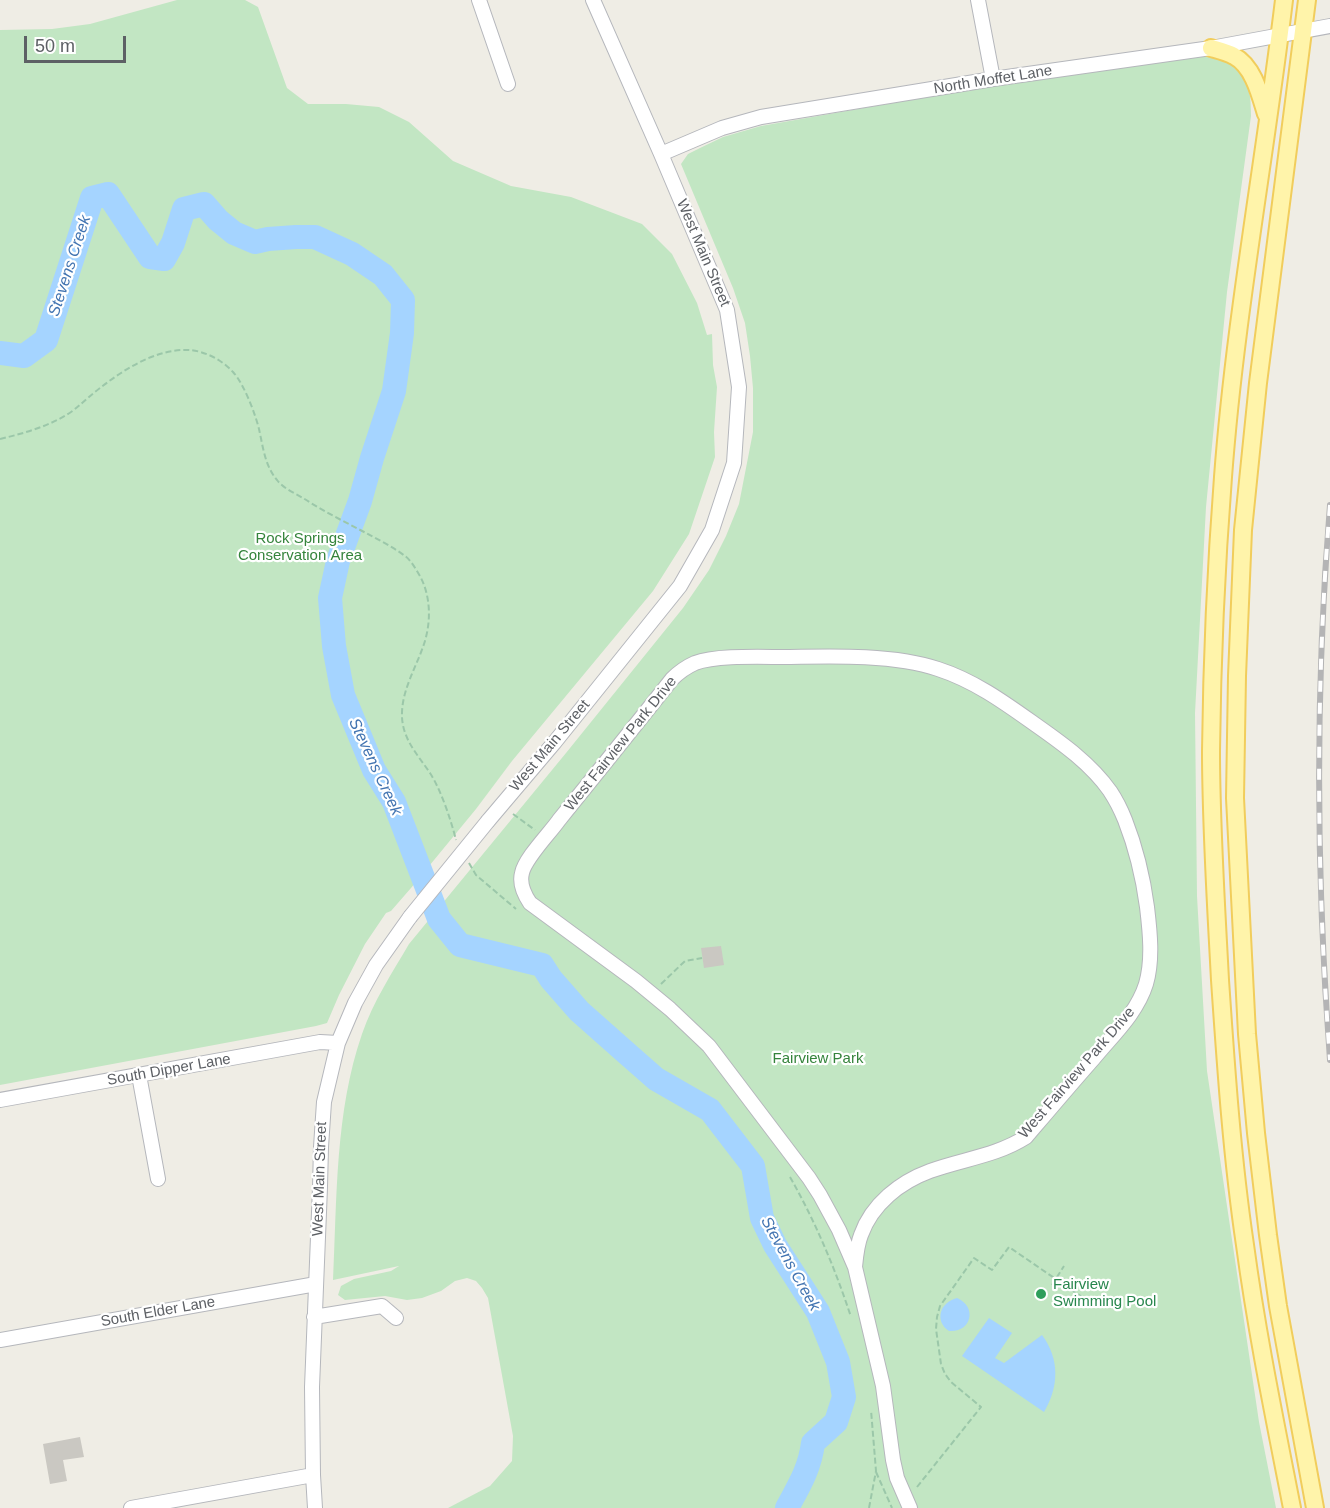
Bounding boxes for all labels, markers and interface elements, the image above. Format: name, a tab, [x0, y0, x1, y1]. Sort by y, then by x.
scale bar	[27, 24, 129, 62]
text: 50 m	[35, 36, 75, 56]
street label: North Moffet Lane	[932, 62, 1054, 98]
street label: West Main Street	[672, 197, 734, 309]
water label: Stevens Creek	[45, 213, 95, 319]
park label: Rock Springs Conservation Area	[238, 530, 362, 565]
street label: West Fairview Park Drive	[561, 673, 681, 815]
street label: West Main Street	[506, 696, 594, 796]
water label: Stevens Creek	[344, 715, 406, 819]
street label: West Fairview Park Drive	[1015, 1004, 1139, 1142]
street label: South Dipper Lane	[106, 1050, 232, 1090]
park label: Fairview Park	[773, 1050, 863, 1068]
street label: West Main Street	[309, 1121, 331, 1237]
water label: Stevens Creek	[756, 1213, 824, 1315]
place label: Fairview Swimming Pool	[1053, 1276, 1156, 1311]
marker: Fairview Swimming Pool	[1034, 1287, 1048, 1301]
street label: South Elder Lane	[99, 1293, 217, 1331]

